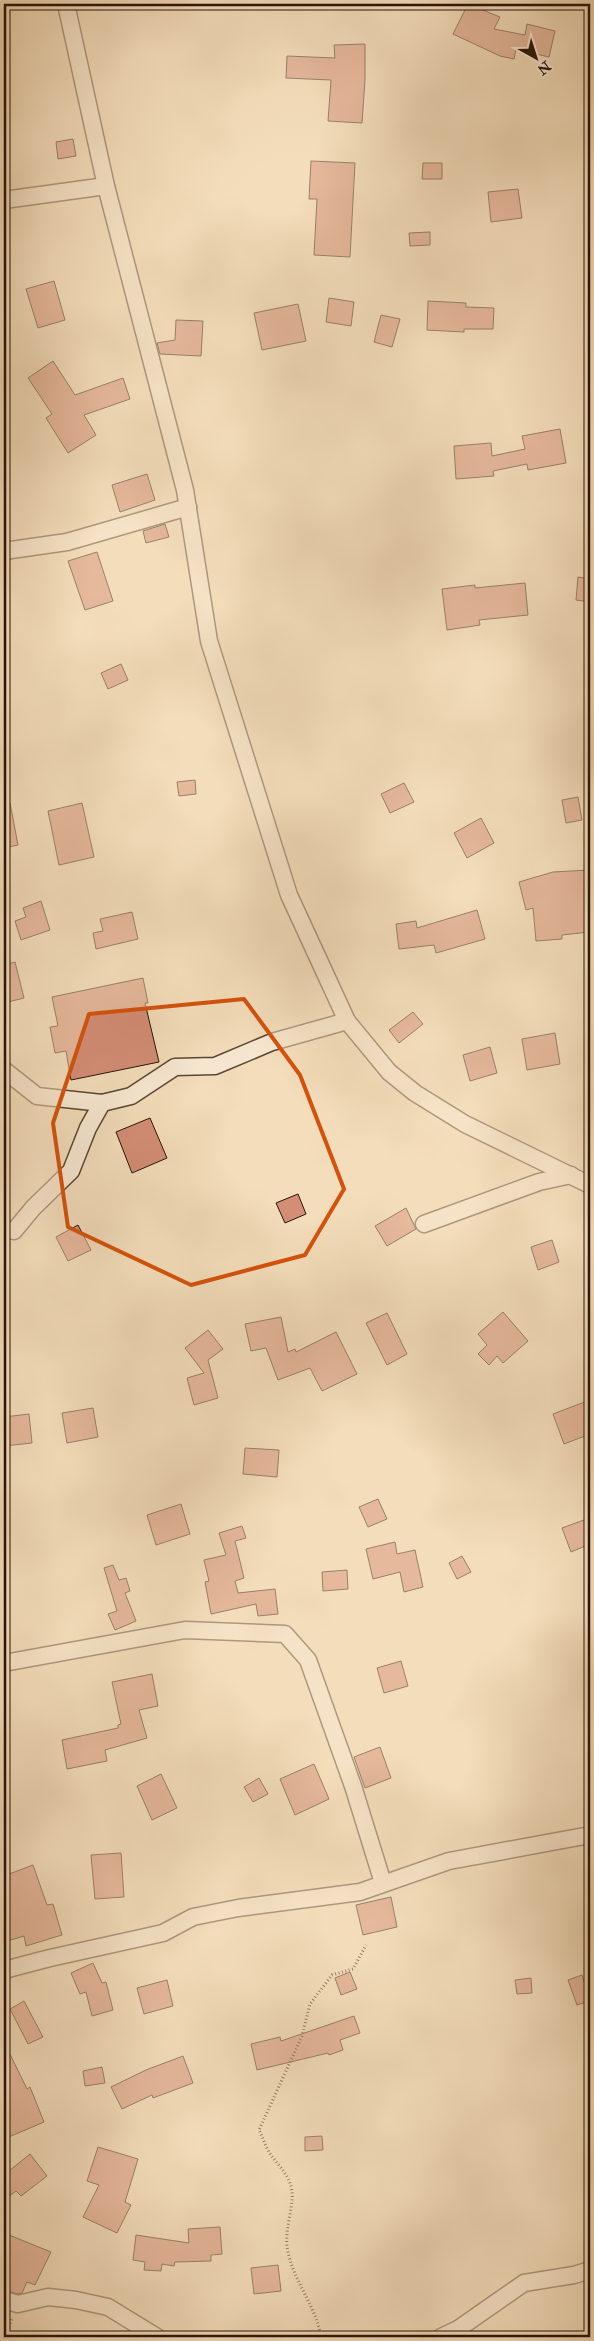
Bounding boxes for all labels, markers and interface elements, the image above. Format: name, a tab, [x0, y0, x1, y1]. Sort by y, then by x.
north arrow	[512, 32, 562, 82]
text: N	[533, 57, 555, 79]

